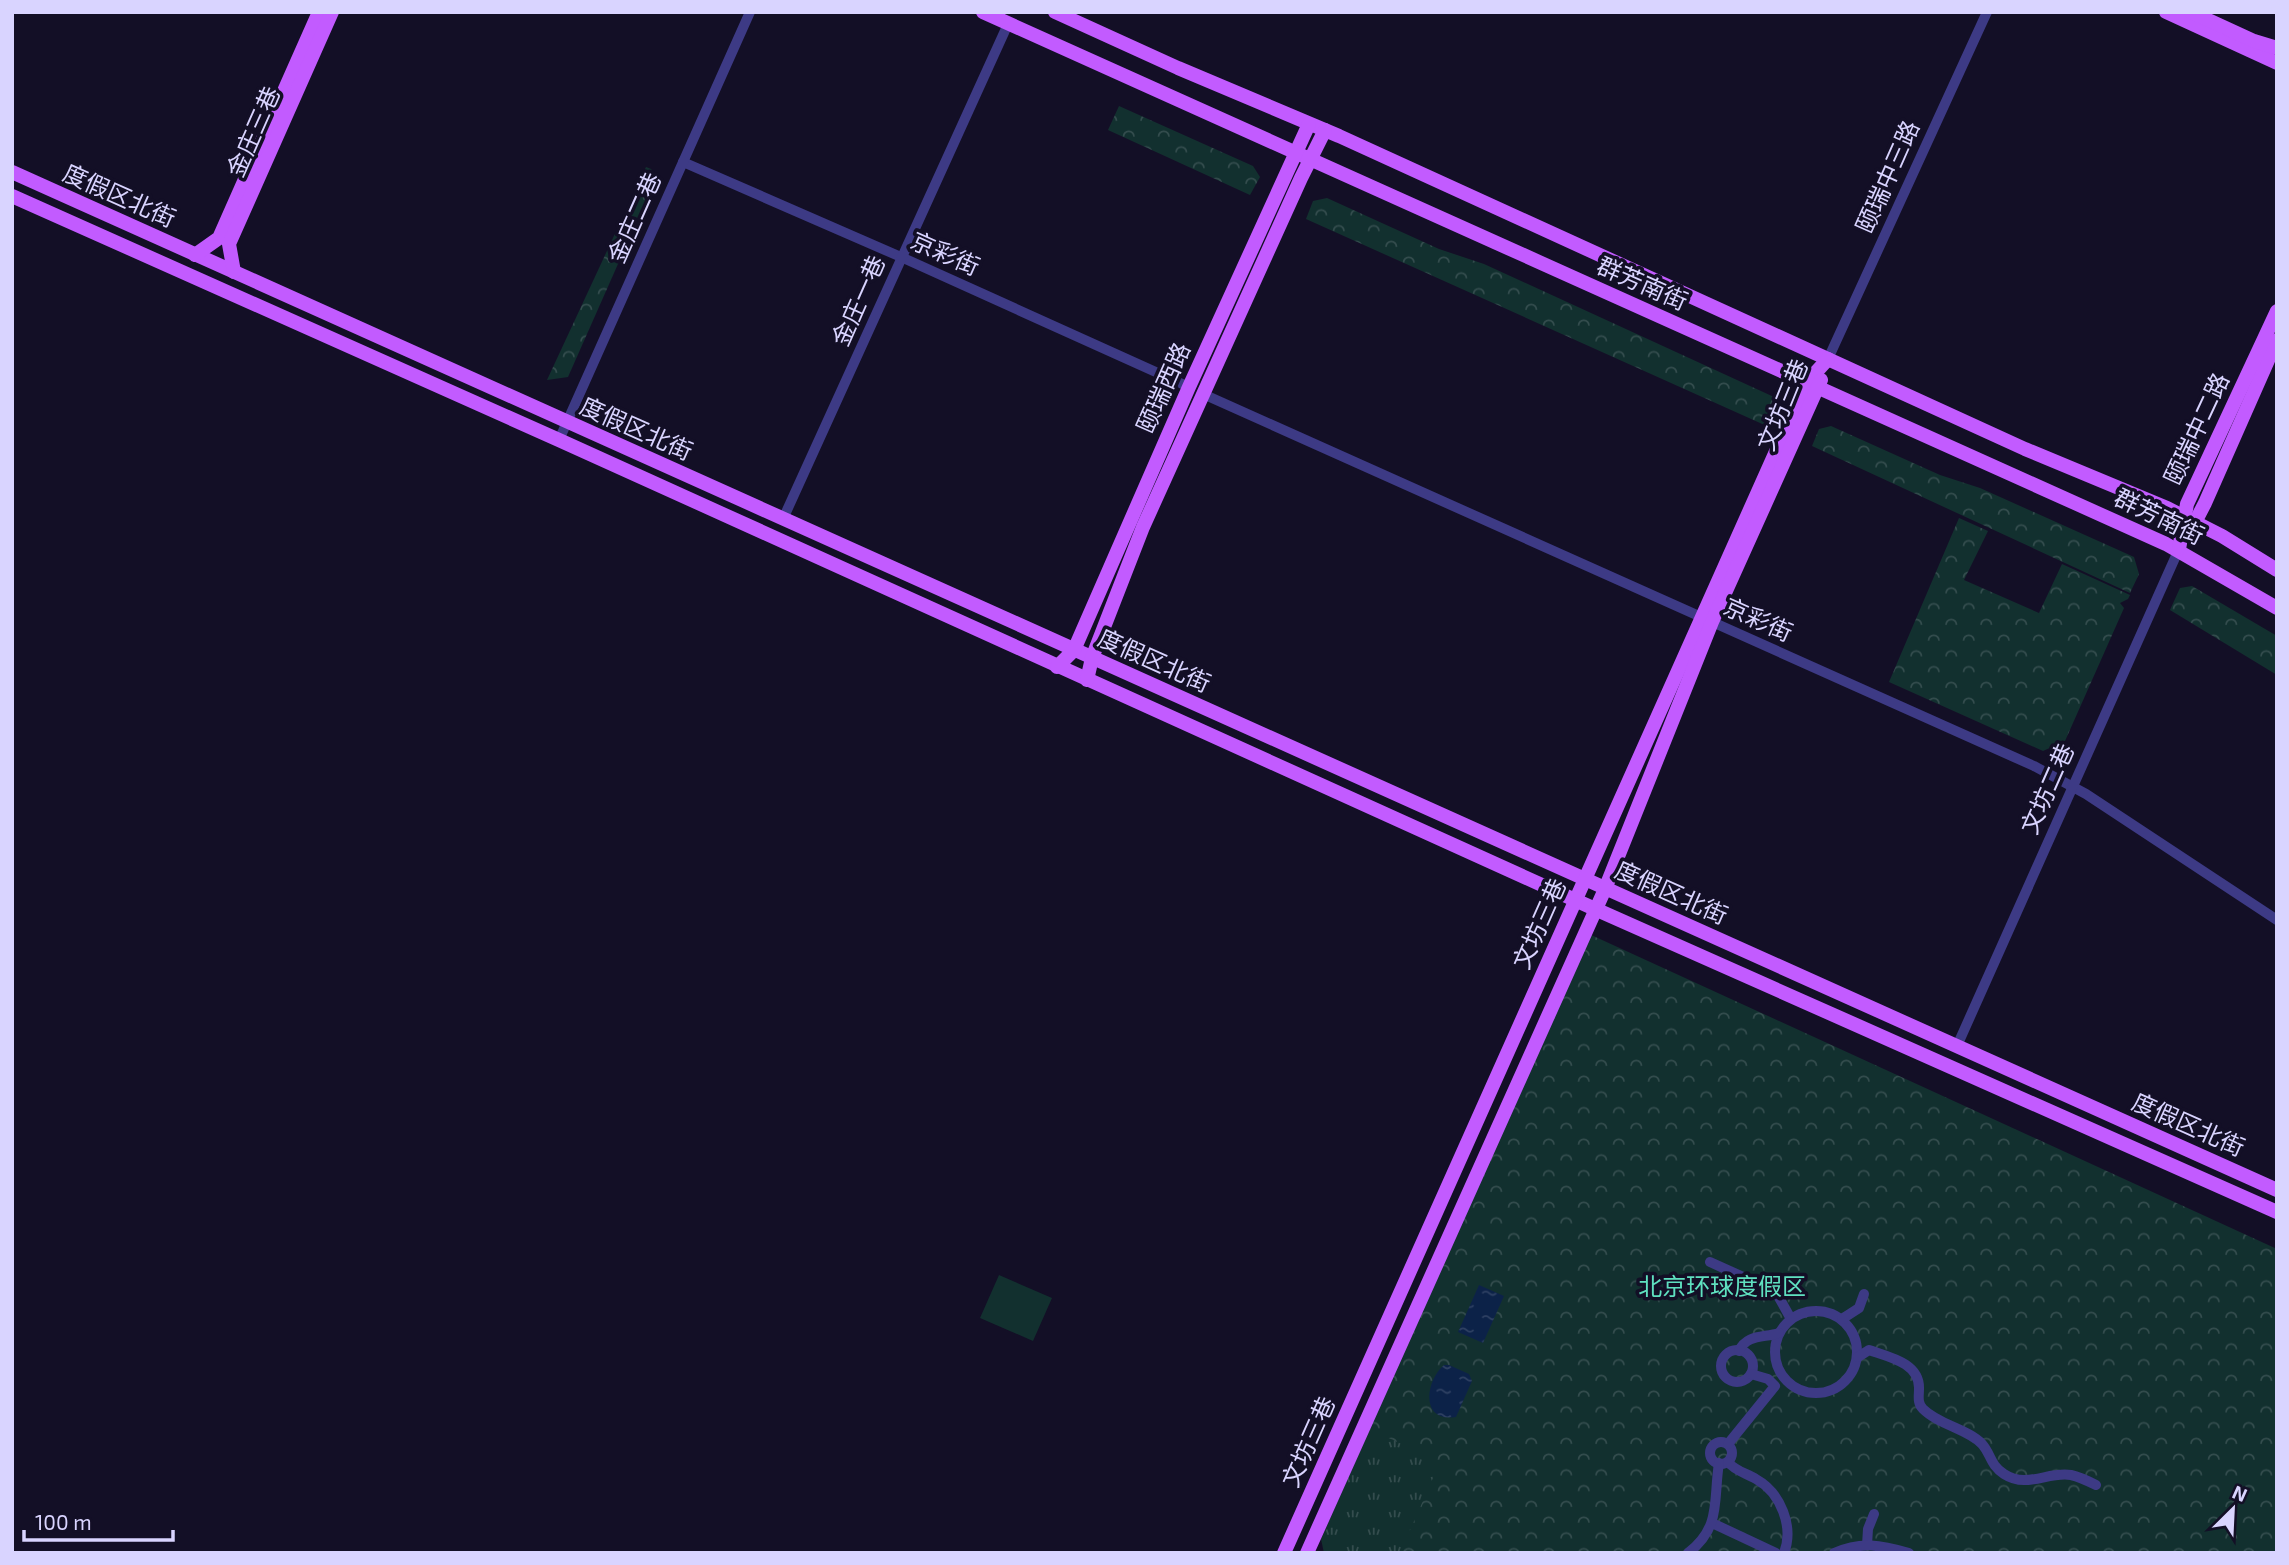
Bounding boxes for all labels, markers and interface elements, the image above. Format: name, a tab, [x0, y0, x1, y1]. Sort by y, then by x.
street label: 金庄三巷	[220, 82, 285, 181]
street label: 颐瑞中三路	[1849, 116, 1924, 237]
street label: 度假区北街	[59, 157, 180, 232]
street label: 金庄二巷	[601, 168, 666, 267]
street label: 京彩街	[907, 225, 984, 281]
street label: 群芳南街	[1593, 250, 1692, 315]
street label: 金庄一巷	[825, 251, 890, 350]
street label: 颐瑞西路	[1130, 338, 1195, 437]
street label: 文坊三巷	[1750, 355, 1813, 454]
street label: 颐瑞中二路	[2157, 368, 2234, 489]
street label: 度假区北街	[576, 390, 697, 465]
street label: 群芳南街	[2110, 482, 2209, 550]
street label: 京彩街	[1720, 591, 1797, 647]
street label: 度假区北街	[1094, 622, 1215, 697]
street label: 文坊二巷	[2014, 739, 2079, 838]
street label: 度假区北街	[1611, 854, 1732, 929]
street label: 文坊三巷	[1506, 874, 1571, 973]
street label: 度假区北街	[2128, 1086, 2249, 1161]
park label: 北京环球度假区	[1638, 1271, 1806, 1300]
street label: 文坊三巷	[1275, 1392, 1340, 1491]
north arrow	[2198, 1474, 2268, 1544]
text: N	[2229, 1480, 2251, 1506]
scale bar	[24, 1498, 173, 1542]
text: 100 m	[35, 1509, 92, 1534]

